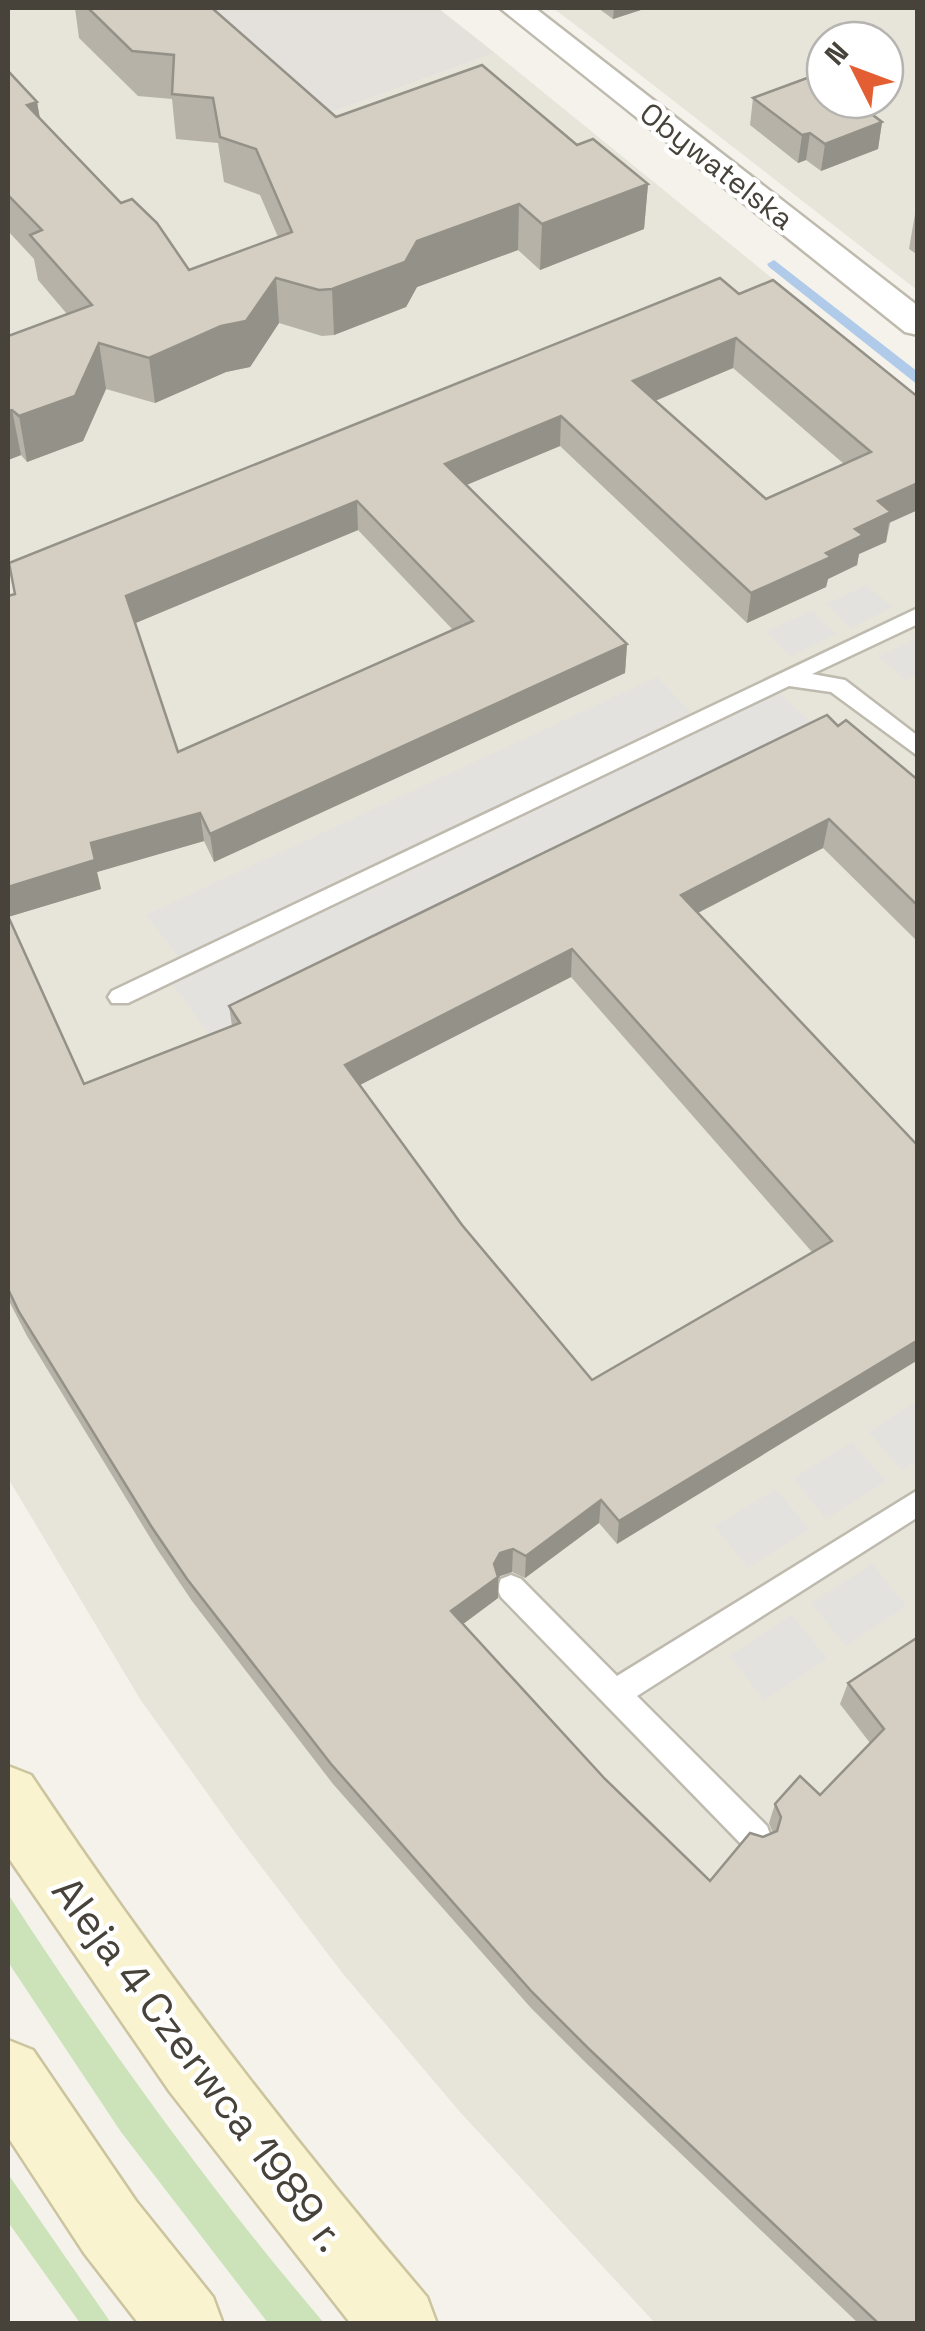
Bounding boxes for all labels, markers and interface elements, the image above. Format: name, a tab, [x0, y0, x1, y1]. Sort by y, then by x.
north arrow	[805, 20, 905, 120]
text: N	[817, 34, 856, 72]
street label: Obywatelska	[632, 94, 802, 238]
street label: Aleja 4 Czerwca 1989 r.	[41, 1866, 357, 2262]

